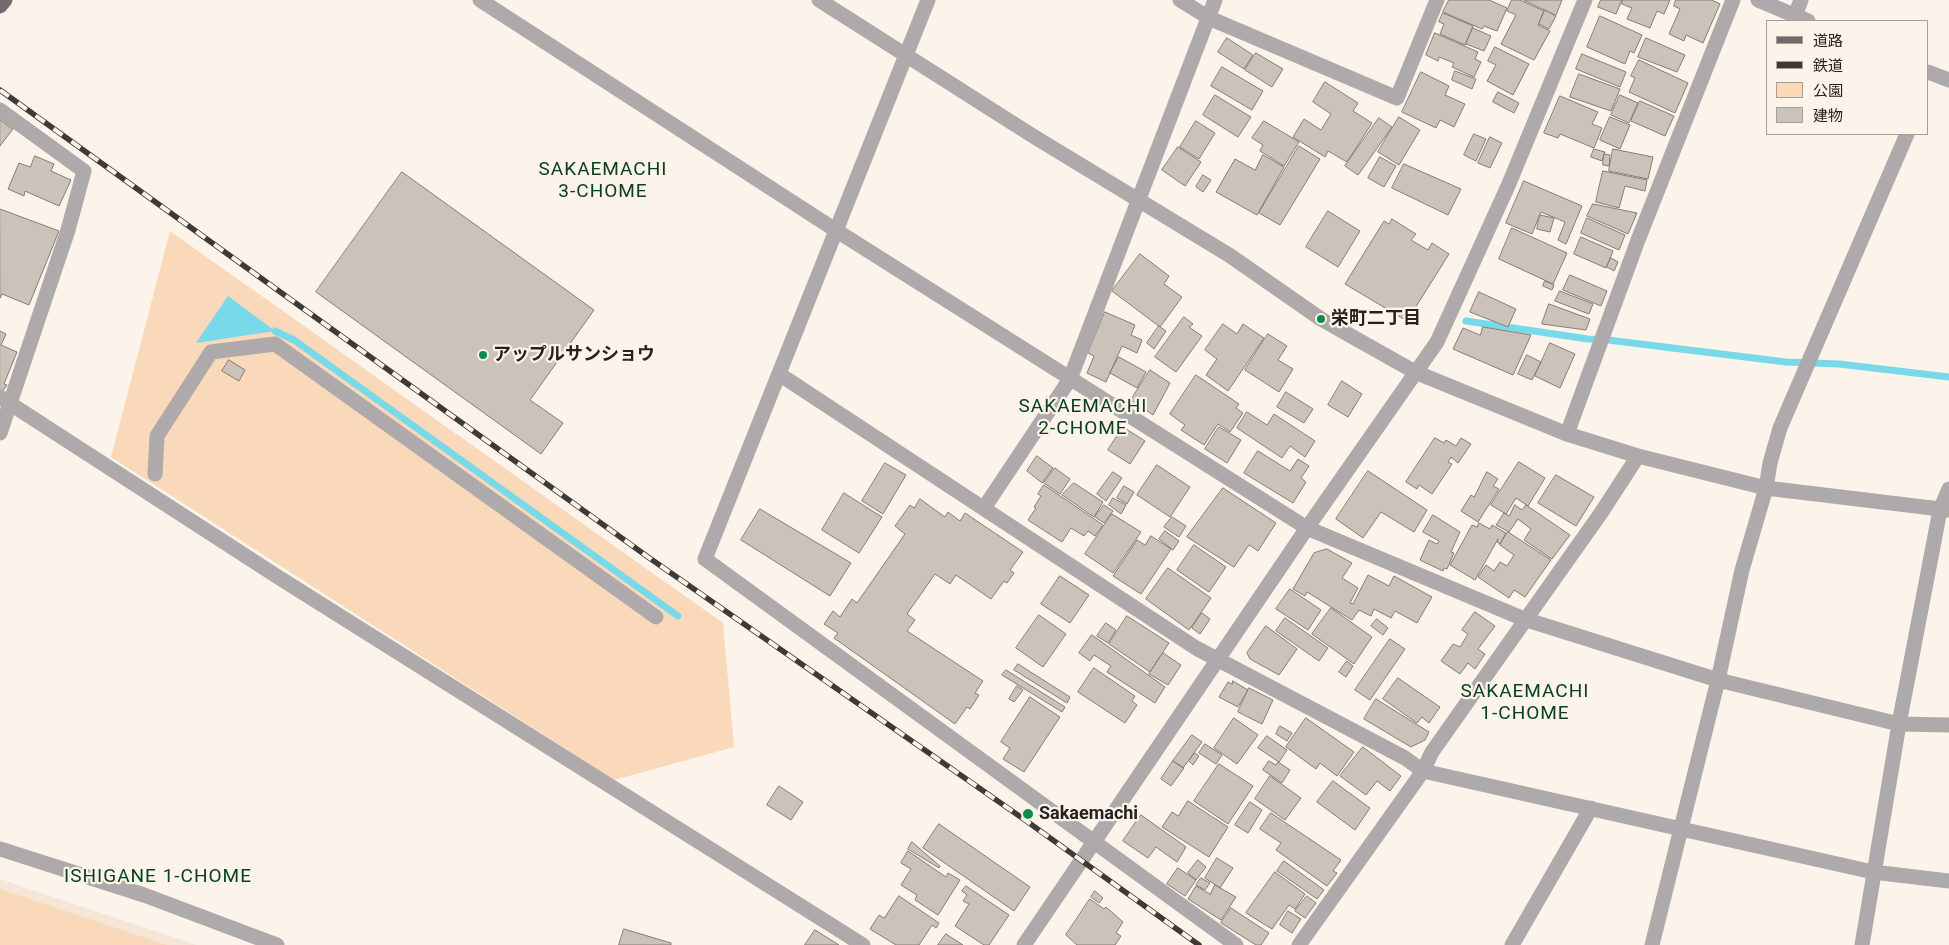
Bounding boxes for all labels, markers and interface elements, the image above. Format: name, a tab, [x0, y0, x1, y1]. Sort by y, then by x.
legend	[1766, 20, 1929, 135]
text: 道路	[1813, 32, 1843, 50]
text: 鉄道	[1813, 57, 1843, 75]
text: 公園	[1813, 82, 1843, 100]
text: 建物	[1813, 107, 1843, 125]
district label: SAKAEMACHI 3-CHOME	[537, 159, 669, 203]
place label: 栄町二丁目	[1331, 308, 1421, 330]
marker: 栄町二丁目	[1315, 313, 1327, 325]
place label: アップルサンショウ	[493, 344, 655, 366]
marker: アップルサンショウ	[477, 349, 489, 361]
district label: SAKAEMACHI 2-CHOME	[1017, 396, 1149, 440]
district label: SAKAEMACHI 1-CHOME	[1459, 681, 1591, 725]
place label: Sakaemachi	[1039, 803, 1138, 825]
marker: Sakaemachi	[1021, 807, 1035, 821]
district label: ISHIGANE 1-CHOME	[62, 866, 254, 888]

